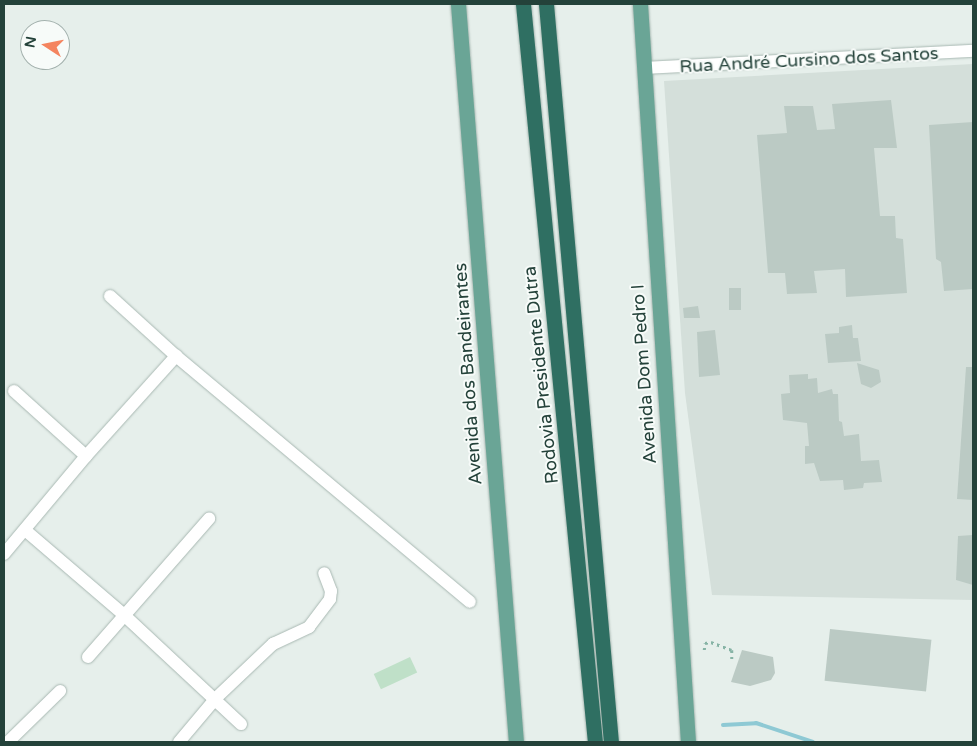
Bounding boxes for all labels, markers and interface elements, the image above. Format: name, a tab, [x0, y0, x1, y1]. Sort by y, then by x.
north arrow	[20, 20, 70, 70]
text: N	[21, 35, 40, 49]
street label: Rua André Cursino dos Santos	[679, 42, 939, 78]
street label: Avenida dos Bandeirantes	[449, 262, 487, 486]
street label: Rodovia Presidente Dutra	[519, 265, 563, 485]
street label: Avenida Dom Pedro I	[627, 283, 661, 465]

